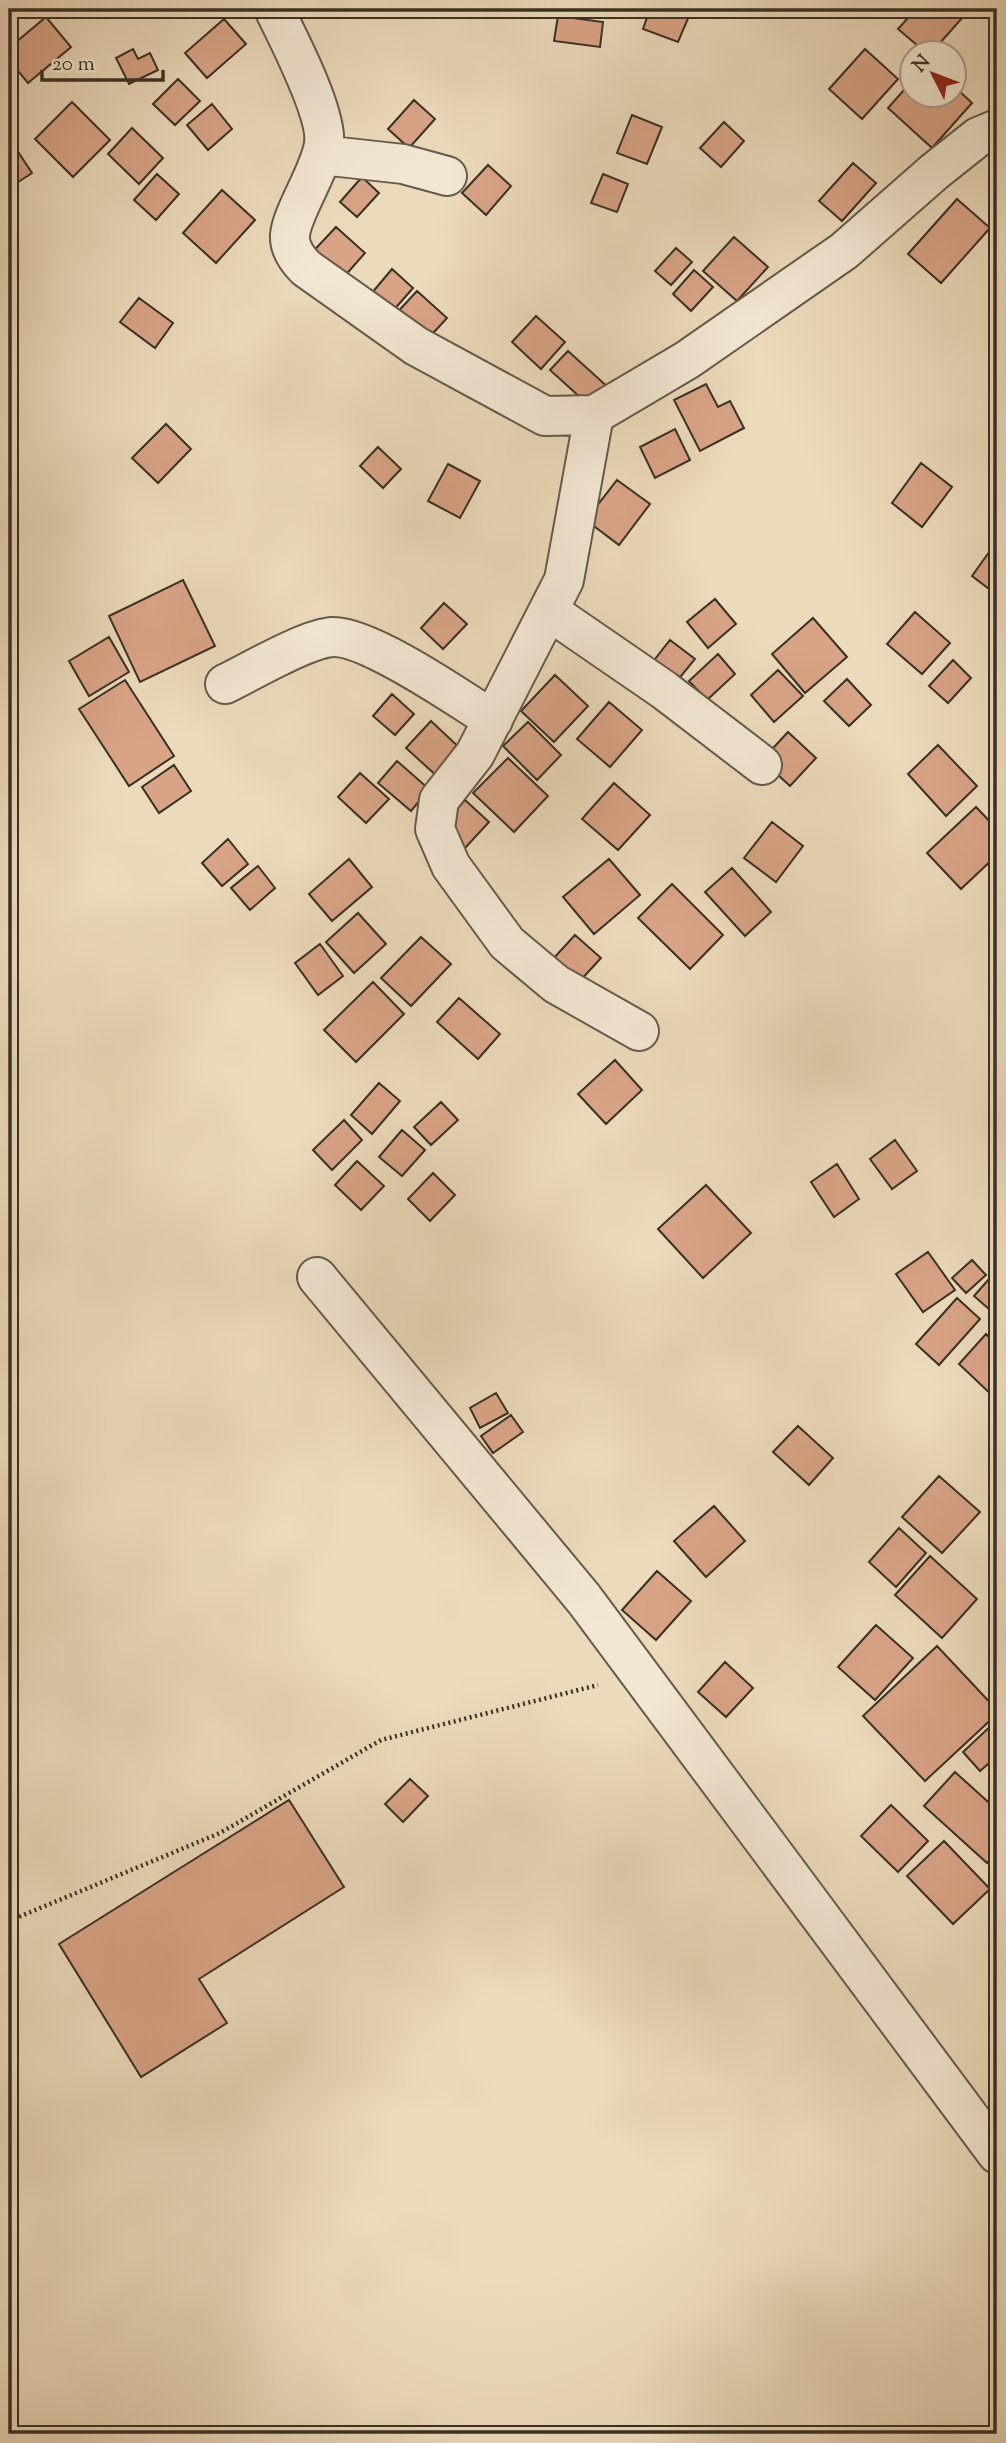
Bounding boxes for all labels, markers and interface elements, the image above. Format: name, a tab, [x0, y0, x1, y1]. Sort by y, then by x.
scale bar	[42, 38, 163, 82]
north arrow	[898, 38, 968, 108]
text: 20 m	[52, 50, 95, 80]
text: N	[907, 50, 937, 79]

